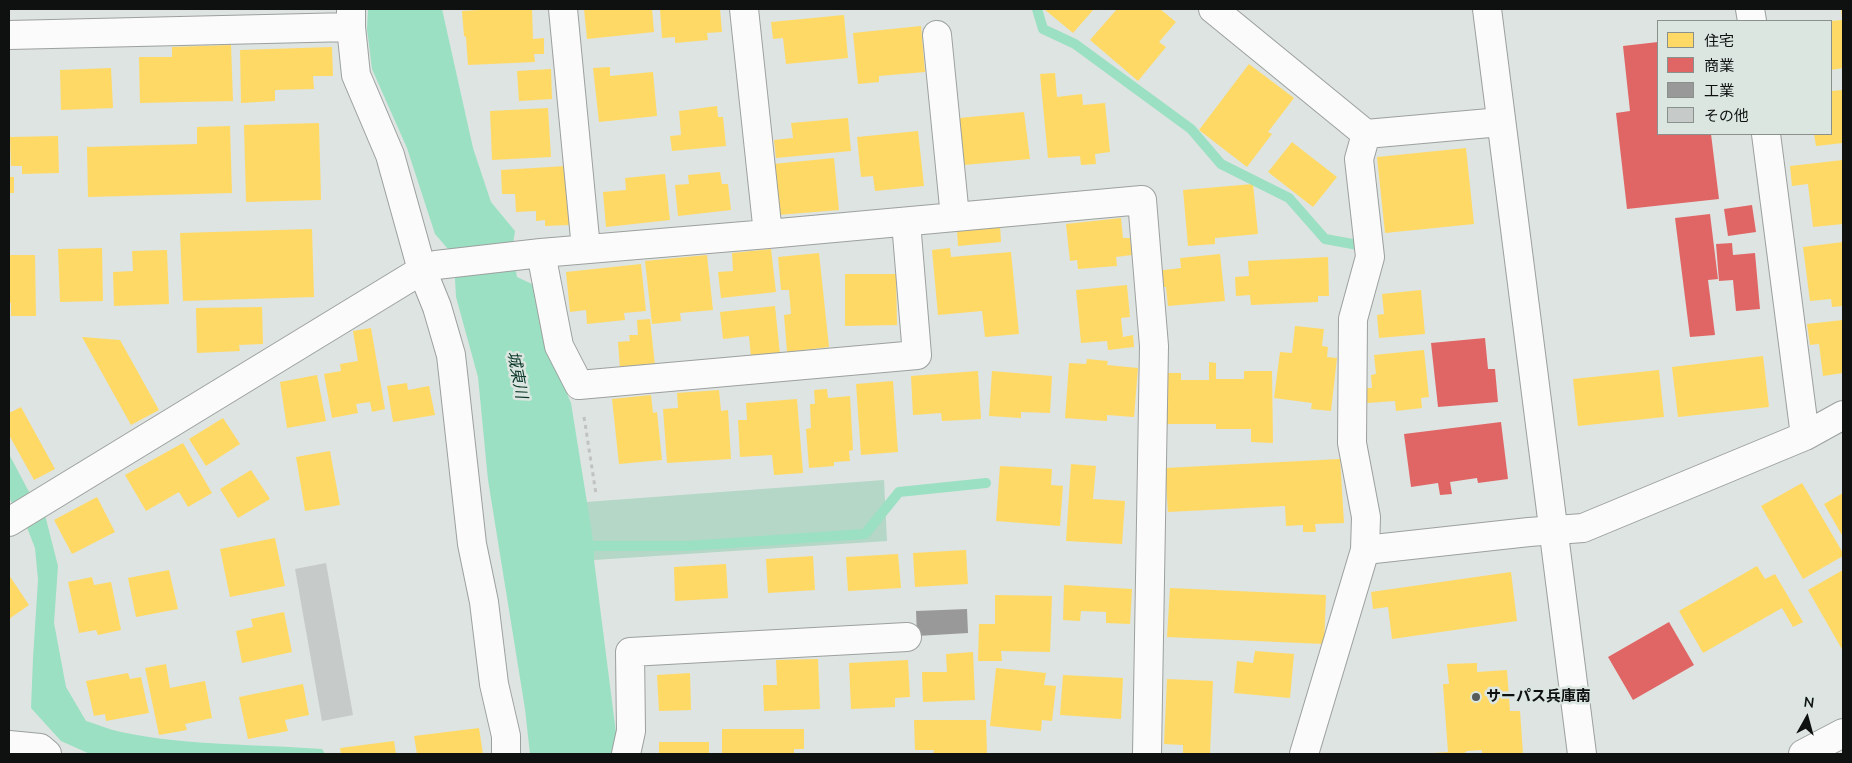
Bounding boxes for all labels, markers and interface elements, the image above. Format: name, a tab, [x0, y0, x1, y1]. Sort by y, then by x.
legend	[1657, 20, 1832, 135]
text: 住宅	[1704, 31, 1734, 51]
text: 商業	[1704, 56, 1734, 76]
text: 工業	[1704, 81, 1734, 101]
text: その他	[1704, 106, 1749, 126]
water label: 城東川	[502, 350, 530, 400]
place label: サーパス兵庫南	[1486, 688, 1591, 706]
marker: サーパス兵庫南	[1470, 691, 1482, 703]
north arrow	[1782, 693, 1832, 743]
text: N	[1803, 693, 1815, 713]

